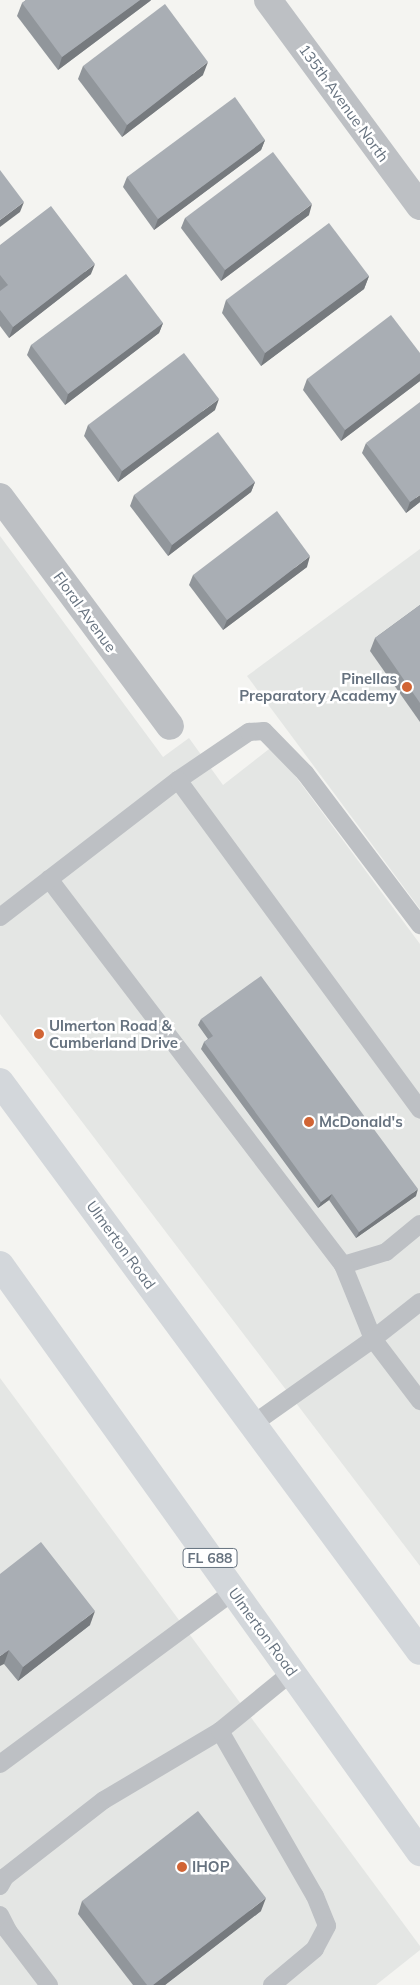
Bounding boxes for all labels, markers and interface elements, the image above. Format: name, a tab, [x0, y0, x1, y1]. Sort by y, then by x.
street label: 135th Avenue North	[295, 41, 393, 165]
street label: Floral Avenue	[50, 568, 120, 656]
place label: Pinellas Preparatory Academy	[239, 669, 397, 704]
marker: Pinellas Preparatory Academy	[401, 681, 413, 693]
place label: Ulmerton Road & Cumberland Drive	[49, 1016, 178, 1051]
marker: Ulmerton Road & Cumberland Drive	[33, 1028, 45, 1040]
place label: McDonald's	[319, 1113, 403, 1131]
marker: McDonald's	[303, 1116, 315, 1128]
street label: Ulmerton Road	[83, 1197, 159, 1293]
road number: FL 688	[182, 1546, 238, 1570]
street label: Ulmerton Road	[225, 1584, 301, 1680]
place label: IHOP	[192, 1858, 230, 1876]
marker: IHOP	[176, 1861, 188, 1873]

